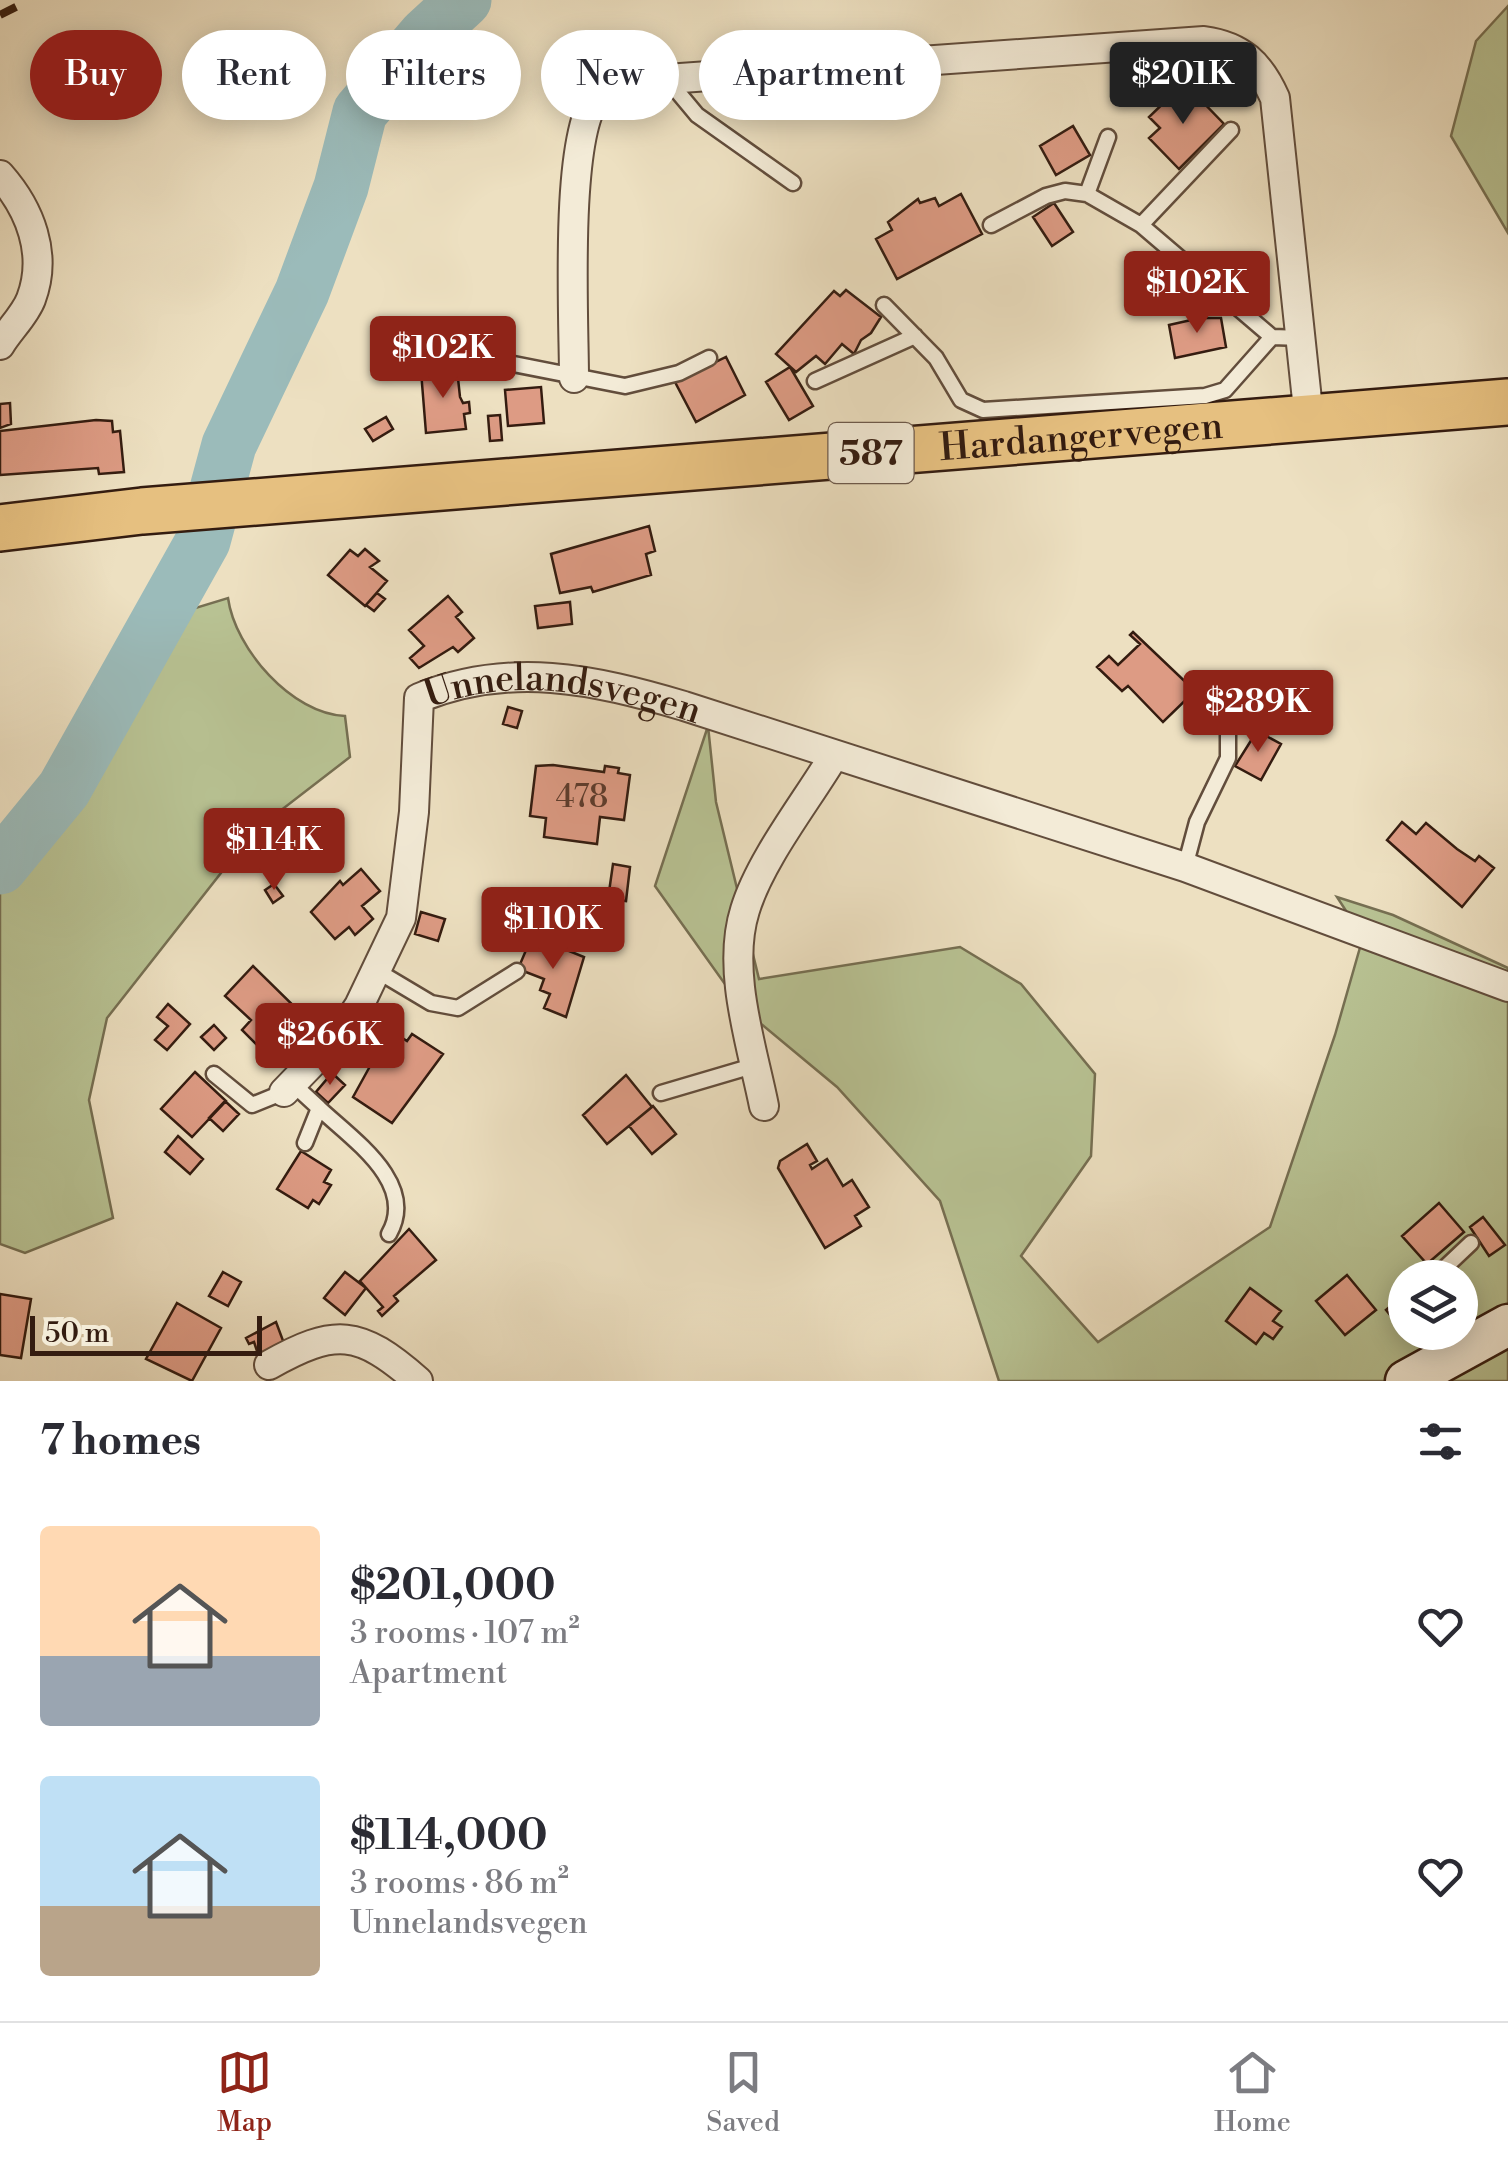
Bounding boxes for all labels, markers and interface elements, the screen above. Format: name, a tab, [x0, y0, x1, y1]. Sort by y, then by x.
chip: Buy	[30, 30, 162, 120]
chip: Rent	[182, 30, 326, 120]
chip: Filters	[346, 30, 521, 120]
chip: New	[541, 30, 679, 120]
chip: Apartment	[699, 30, 941, 120]
pin: $201K	[1113, 42, 1253, 127]
text: $201K	[1132, 54, 1234, 94]
pin: $102K	[1127, 251, 1267, 336]
text: $102K	[1146, 263, 1248, 303]
pin: $102K	[373, 316, 513, 401]
text: $102K	[392, 328, 494, 368]
street label: Hardangervegen	[938, 403, 1225, 472]
road number: 587	[828, 423, 914, 483]
street label: Unnelandsvegen	[417, 655, 707, 735]
pin: $289K	[1188, 670, 1328, 755]
text: $289K	[1205, 682, 1311, 722]
house number: 478	[556, 777, 608, 817]
pin: $114K	[204, 808, 344, 893]
text: $114K	[226, 820, 322, 860]
pin: $110K	[483, 887, 623, 972]
text: $110K	[504, 899, 602, 939]
pin: $266K	[260, 1003, 400, 1088]
text: $266K	[277, 1015, 383, 1055]
map controls	[1388, 1260, 1478, 1350]
button: layers	[1388, 1260, 1478, 1350]
scale bar	[30, 1311, 262, 1356]
text: 50 m	[45, 1316, 109, 1351]
icon: filters	[1413, 1414, 1468, 1469]
text: 7 homes	[40, 1415, 201, 1468]
text: $201,000	[350, 1560, 556, 1613]
icon: home	[120, 1566, 240, 1686]
icon: heart	[1413, 1599, 1468, 1654]
text: 3 rooms · 107 m²	[350, 1613, 580, 1653]
text: Apartment	[350, 1653, 507, 1693]
text: $114,000	[350, 1810, 547, 1863]
icon: home	[120, 1816, 240, 1936]
icon: heart	[1413, 1849, 1468, 1904]
text: 3 rooms · 86 m²	[350, 1863, 569, 1903]
text: Unnelandsvegen	[350, 1903, 588, 1943]
tab: Map	[217, 2045, 272, 2140]
tab: Saved	[706, 2045, 780, 2140]
tab: Home	[1214, 2045, 1291, 2140]

